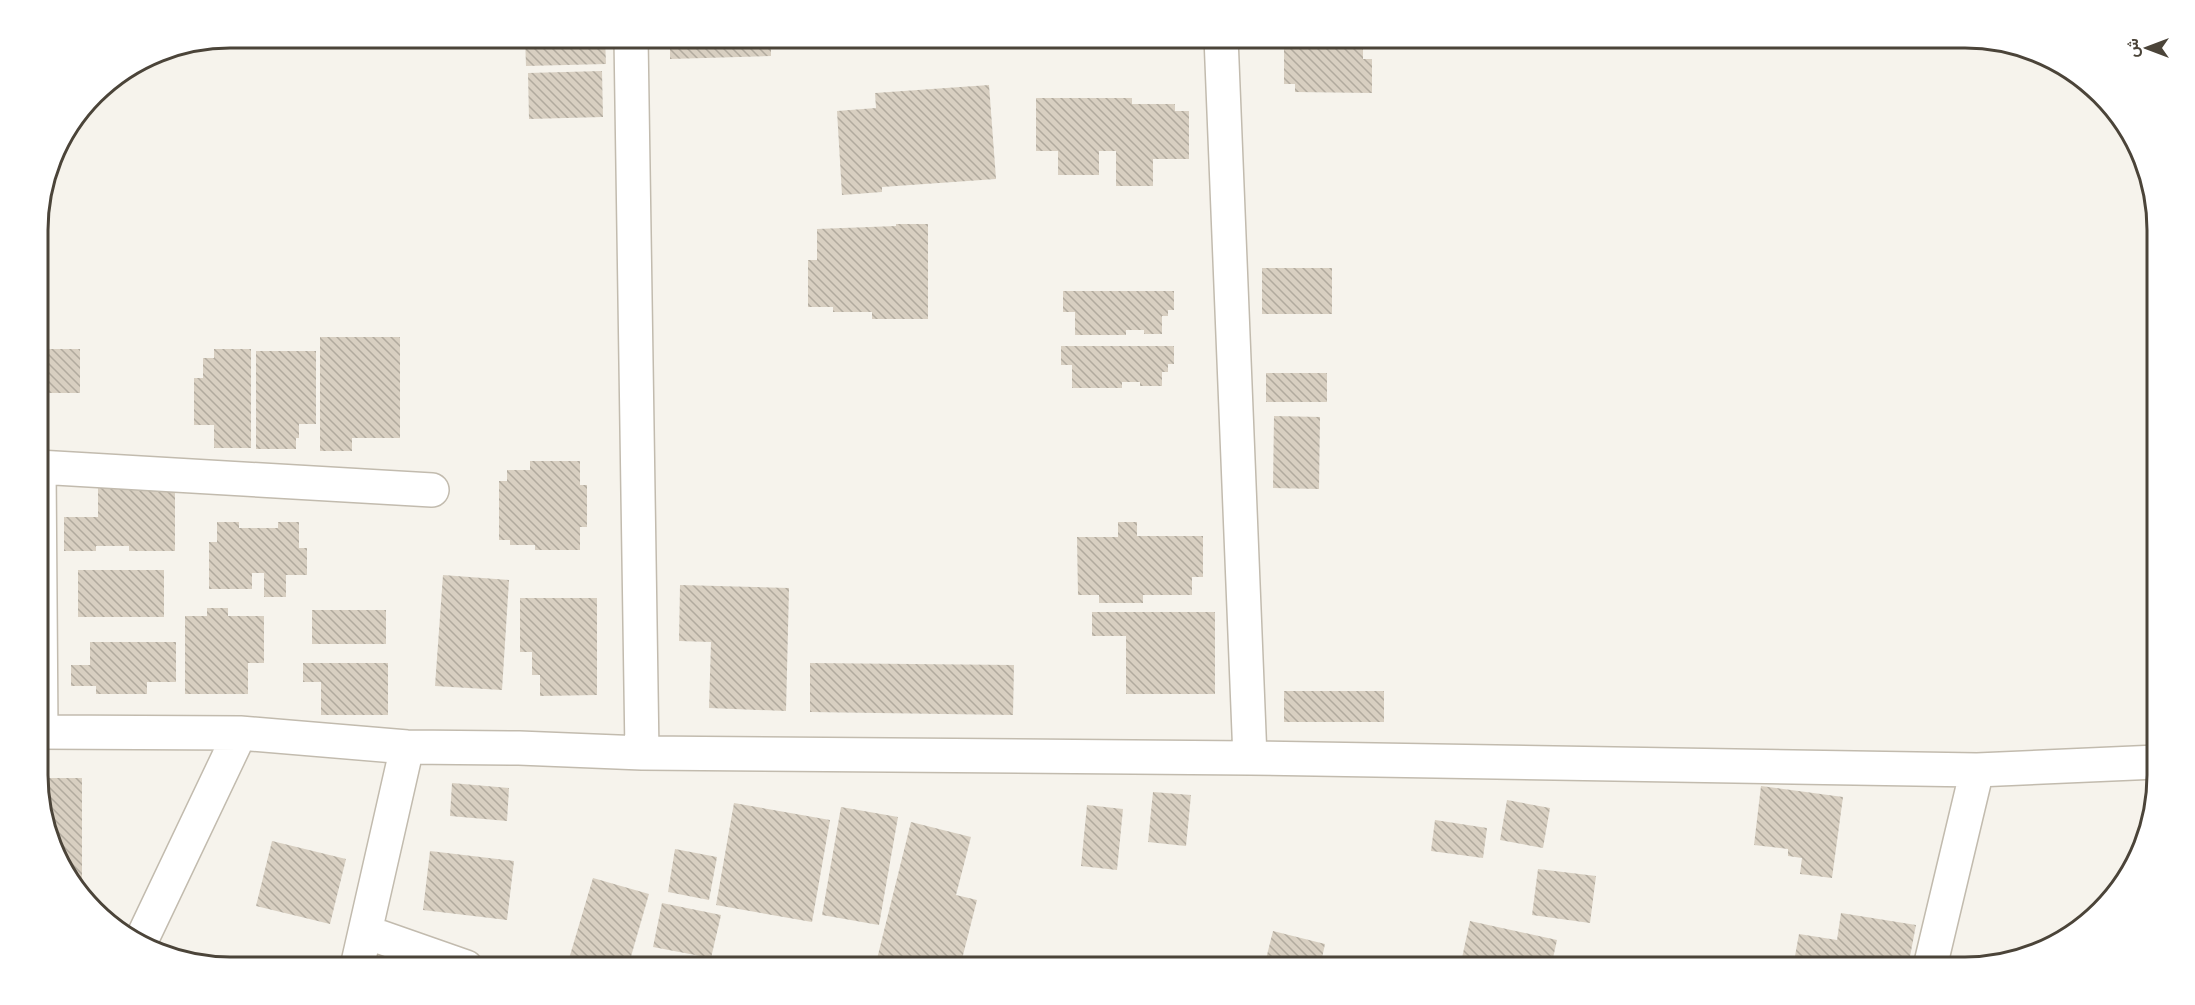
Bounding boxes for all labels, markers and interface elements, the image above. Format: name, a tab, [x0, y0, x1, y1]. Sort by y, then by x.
north arrow	[2117, 18, 2177, 78]
text: ش	[2123, 38, 2142, 58]

